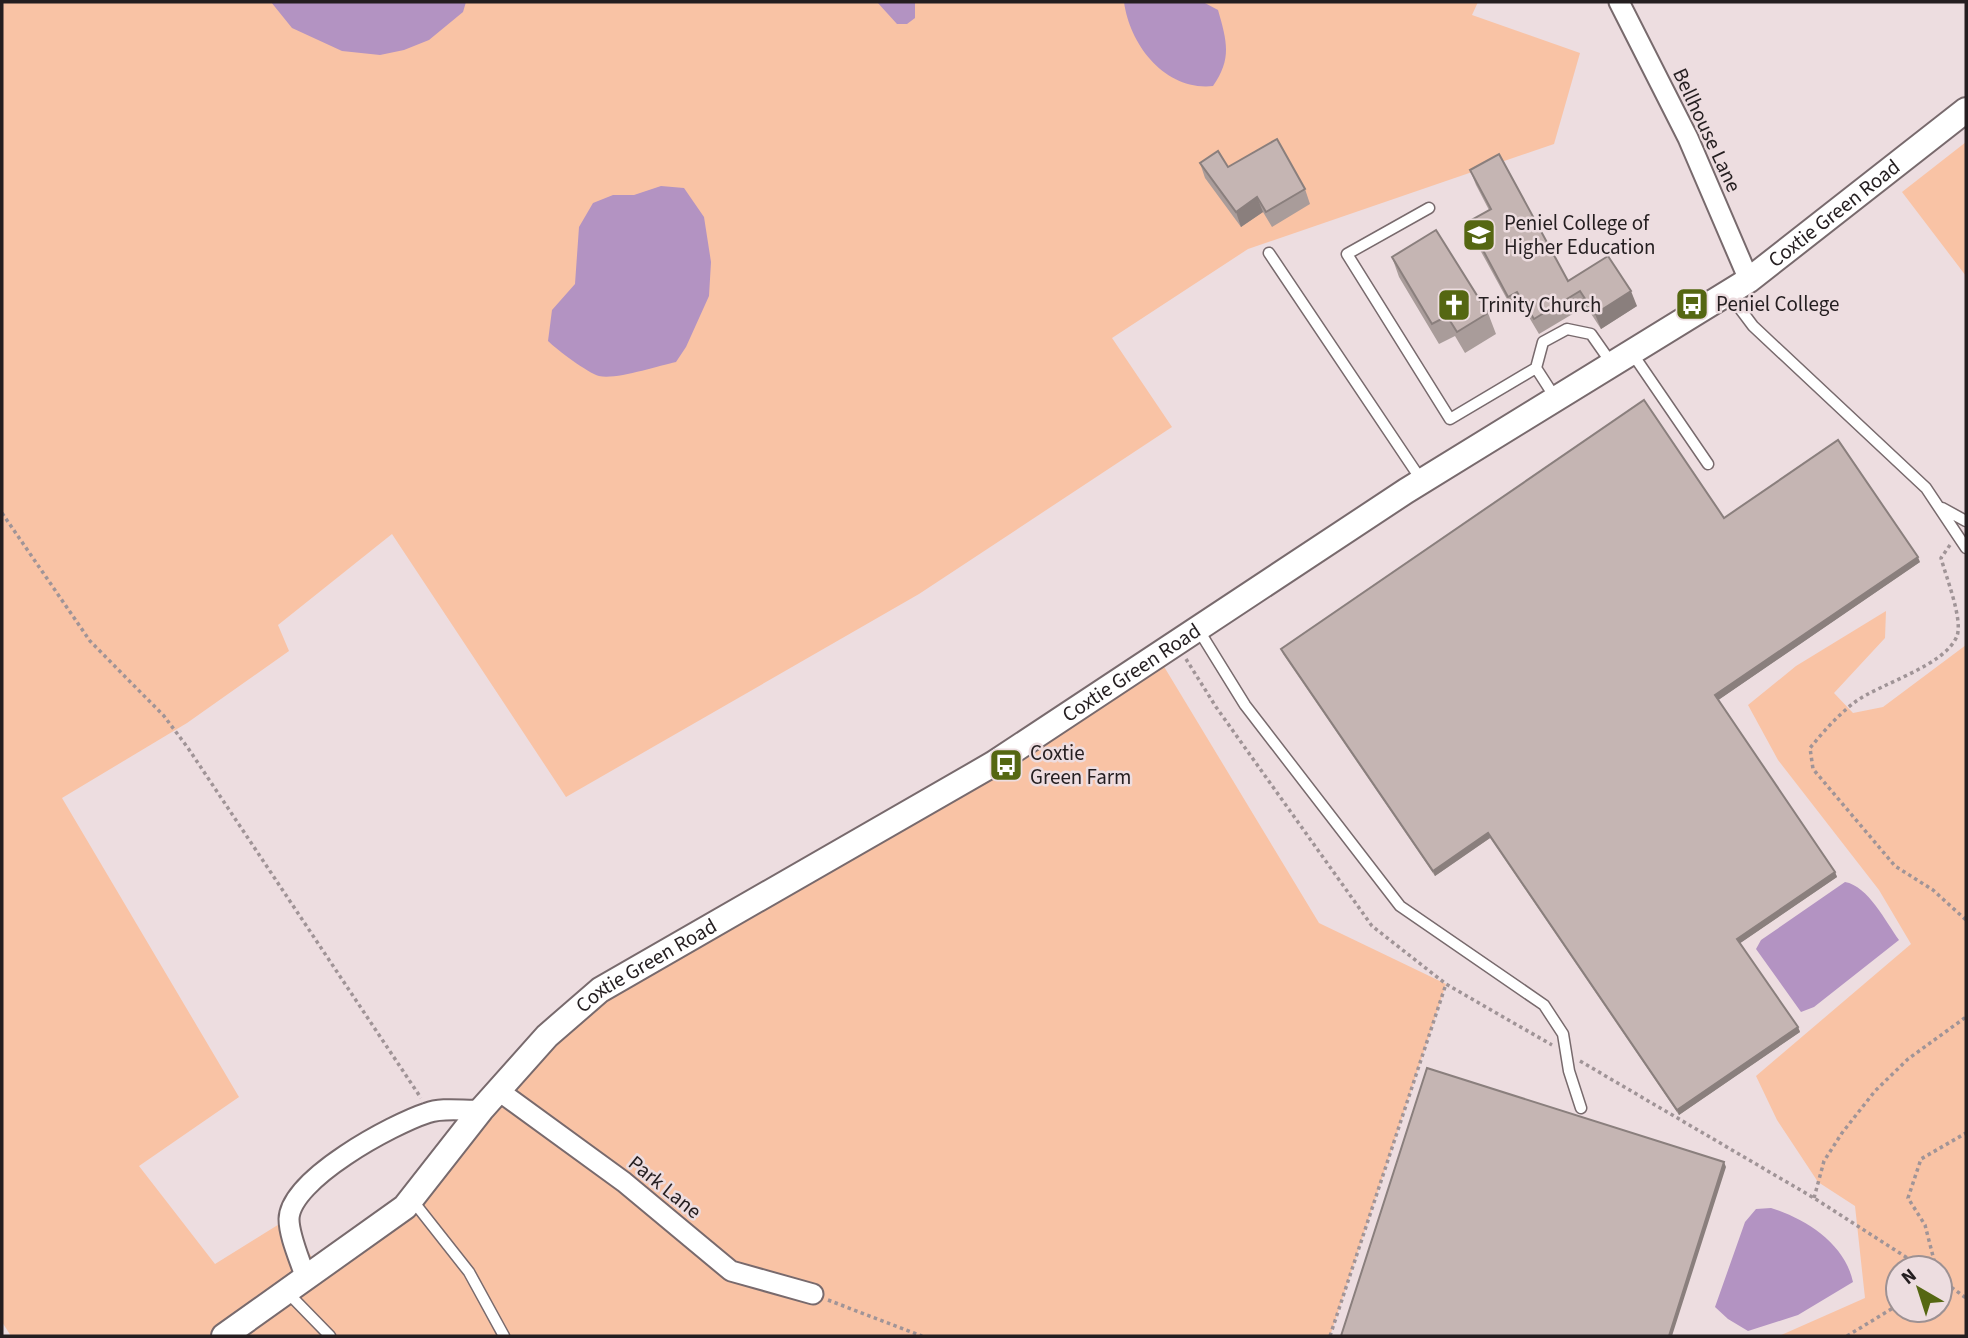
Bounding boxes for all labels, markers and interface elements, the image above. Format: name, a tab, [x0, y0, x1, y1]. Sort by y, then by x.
street label: Bellhouse Lane	[1665, 63, 1749, 197]
street label: Coxtie Green Road	[1762, 152, 1906, 275]
place label: Peniel College of Higher Education	[1504, 208, 1656, 262]
school or university icon: Peniel College of Higher Education	[1460, 216, 1498, 254]
bus stop icon: Peniel College	[1673, 285, 1711, 323]
church icon: Trinity Church	[1435, 286, 1473, 324]
place label: Peniel College	[1716, 289, 1839, 319]
place label: Trinity Church	[1478, 290, 1601, 320]
street label: Coxtie Green Road	[1056, 616, 1207, 729]
place label: Coxtie Green Farm	[1030, 738, 1132, 792]
bus stop icon: Coxtie Green Farm	[987, 746, 1025, 784]
street label: Coxtie Green Road	[569, 911, 722, 1020]
street label: Park Lane	[622, 1148, 708, 1226]
north arrow	[1884, 1254, 1954, 1324]
text: N	[1896, 1262, 1923, 1291]

